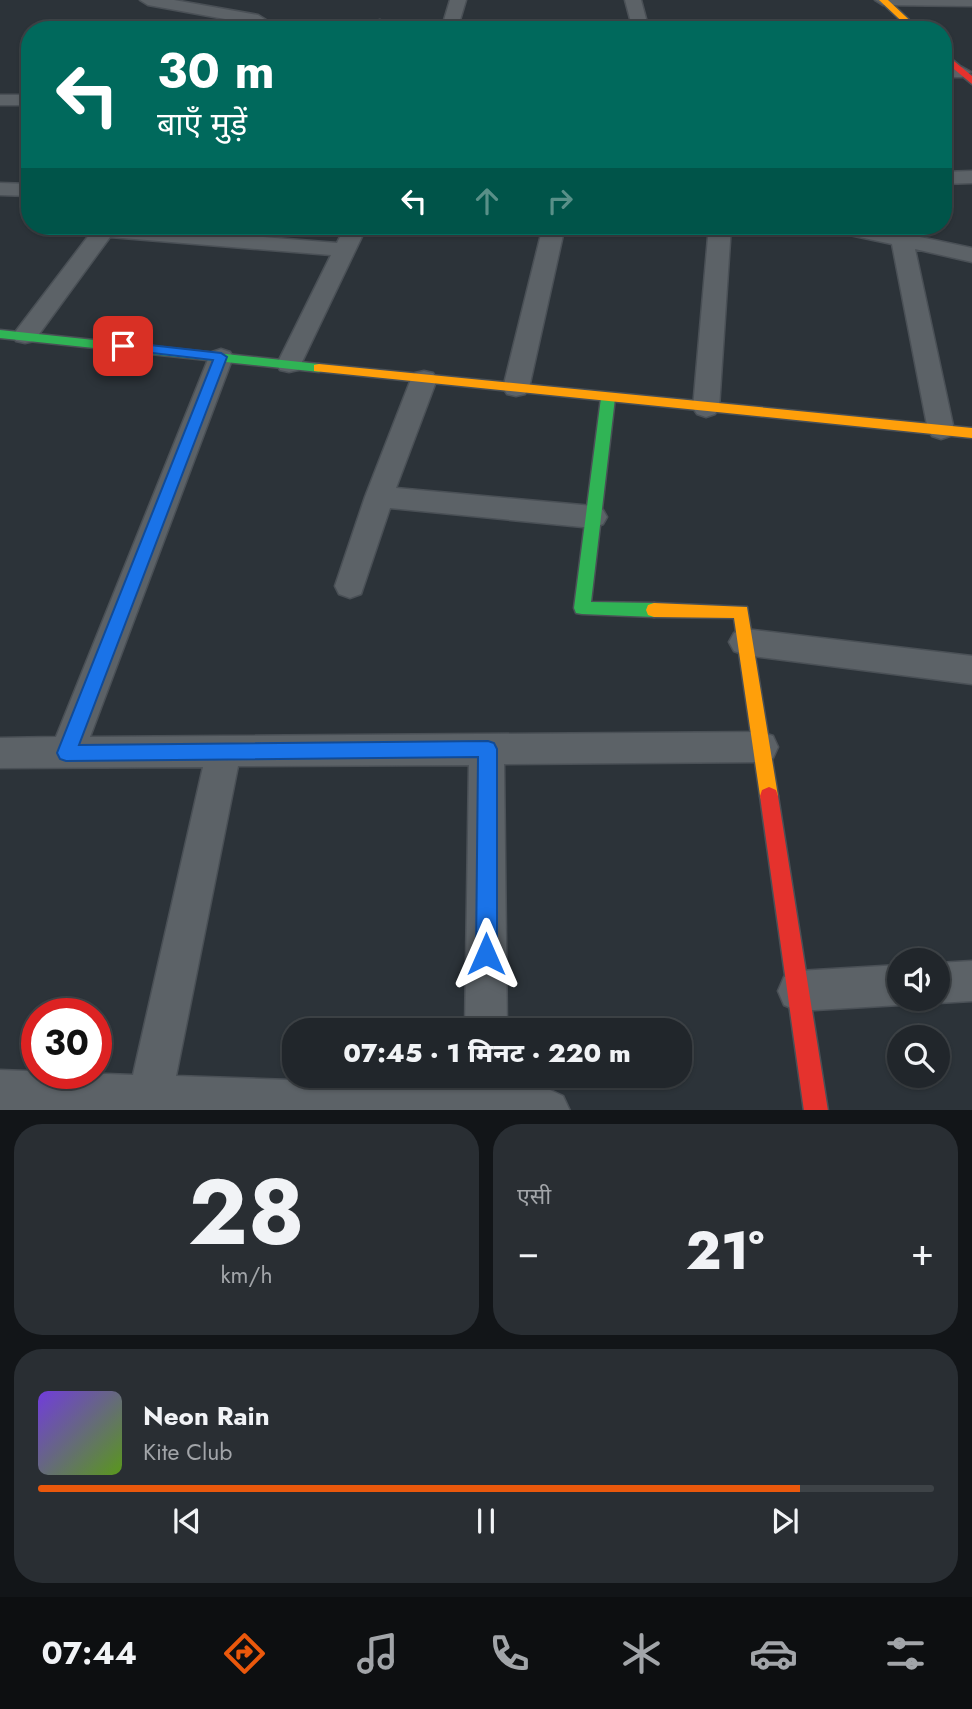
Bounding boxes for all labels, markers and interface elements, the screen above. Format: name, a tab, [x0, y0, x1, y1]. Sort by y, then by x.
text: 30 m	[157, 36, 275, 106]
icon: left	[42, 49, 133, 140]
text: बाएँ मुड़ें	[157, 101, 247, 147]
icon: left	[395, 182, 433, 220]
icon: ahead	[468, 182, 506, 220]
icon: right	[541, 182, 579, 220]
pin	[93, 316, 153, 376]
icon: arrive	[104, 327, 142, 365]
position arrow	[449, 917, 523, 991]
map controls	[887, 948, 950, 1088]
button: sound	[887, 948, 950, 1011]
speed limit sign: 30	[21, 998, 112, 1089]
button: search	[887, 1025, 950, 1088]
text: 07:45 · 1 मिनट · 220 m	[343, 1034, 631, 1072]
text: 28	[188, 1147, 305, 1278]
text: एसी	[517, 1179, 551, 1213]
text: 21°	[686, 1213, 764, 1289]
text: −	[517, 1224, 539, 1279]
text: +	[911, 1224, 934, 1279]
text: km/h	[221, 1258, 272, 1292]
text: Neon Rain	[143, 1397, 270, 1435]
text: Kite Club	[143, 1435, 232, 1469]
icon: previous	[168, 1502, 206, 1540]
icon: pause	[467, 1502, 505, 1540]
icon: next	[766, 1502, 804, 1540]
icon: directions	[220, 1629, 269, 1678]
icon: music	[353, 1629, 402, 1678]
icon: phone	[485, 1629, 534, 1678]
icon: climate	[617, 1629, 666, 1678]
icon: car	[749, 1629, 798, 1678]
icon: filters	[881, 1629, 930, 1678]
text: 07:44	[42, 1630, 137, 1676]

